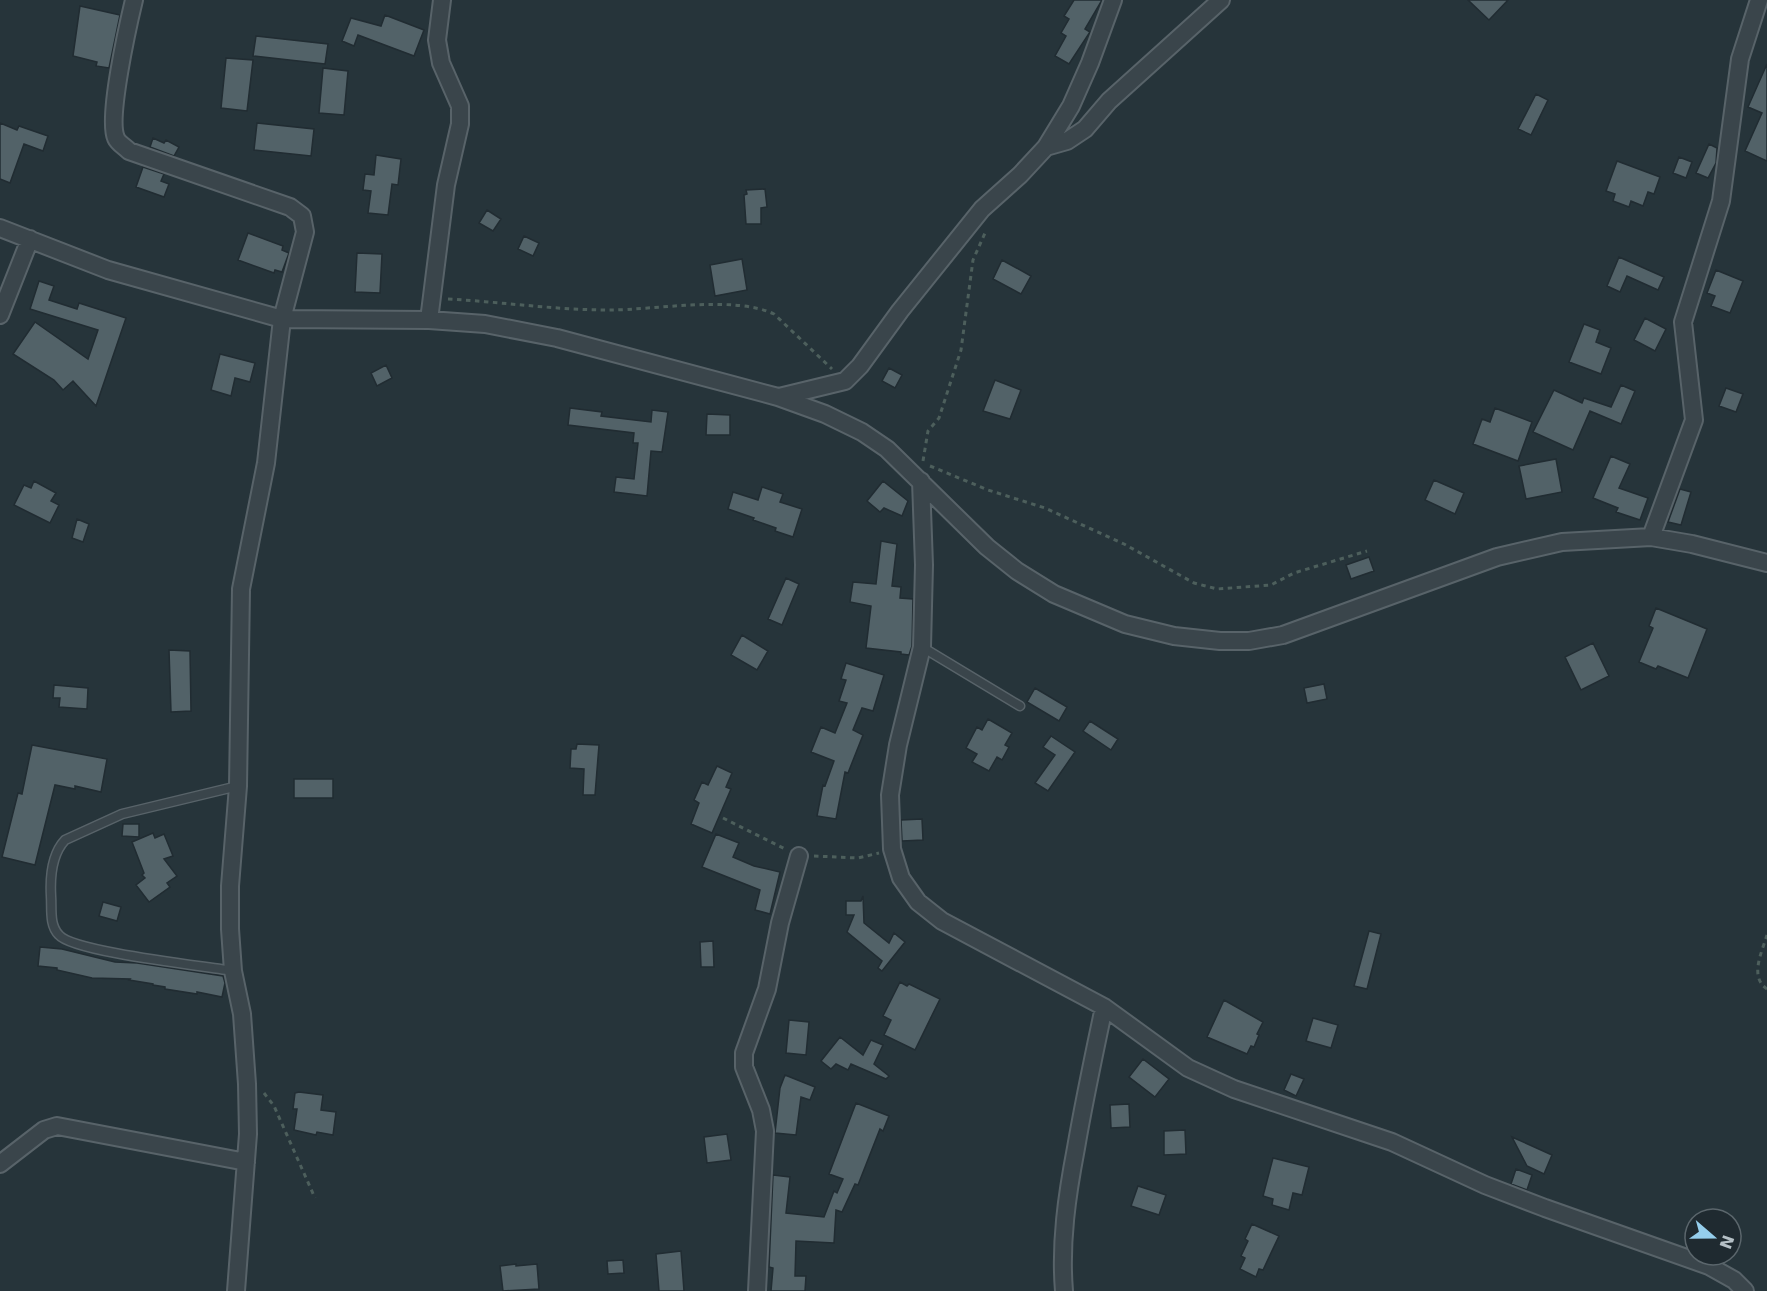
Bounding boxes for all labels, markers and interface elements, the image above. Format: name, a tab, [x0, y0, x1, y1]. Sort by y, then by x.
north arrow	[1683, 1207, 1743, 1267]
text: N	[1715, 1232, 1738, 1252]

